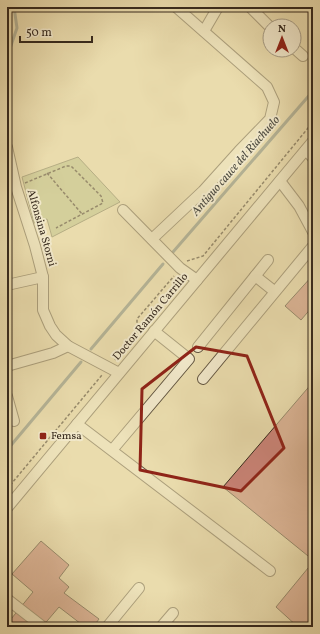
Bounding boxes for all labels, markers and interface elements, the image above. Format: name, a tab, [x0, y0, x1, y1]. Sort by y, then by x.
scale bar	[20, 18, 92, 44]
north arrow	[262, 18, 302, 58]
text: N	[278, 22, 286, 37]
text: 50 m	[26, 25, 52, 41]
water label: Antiguo cauce del Riachuelo	[187, 112, 284, 220]
street label: Alfonsina Storni	[23, 188, 59, 268]
street label: Doctor Ramón Carrillo	[110, 270, 192, 364]
place label: Femsa	[51, 429, 82, 444]
marker: Femsa	[38, 431, 48, 441]

